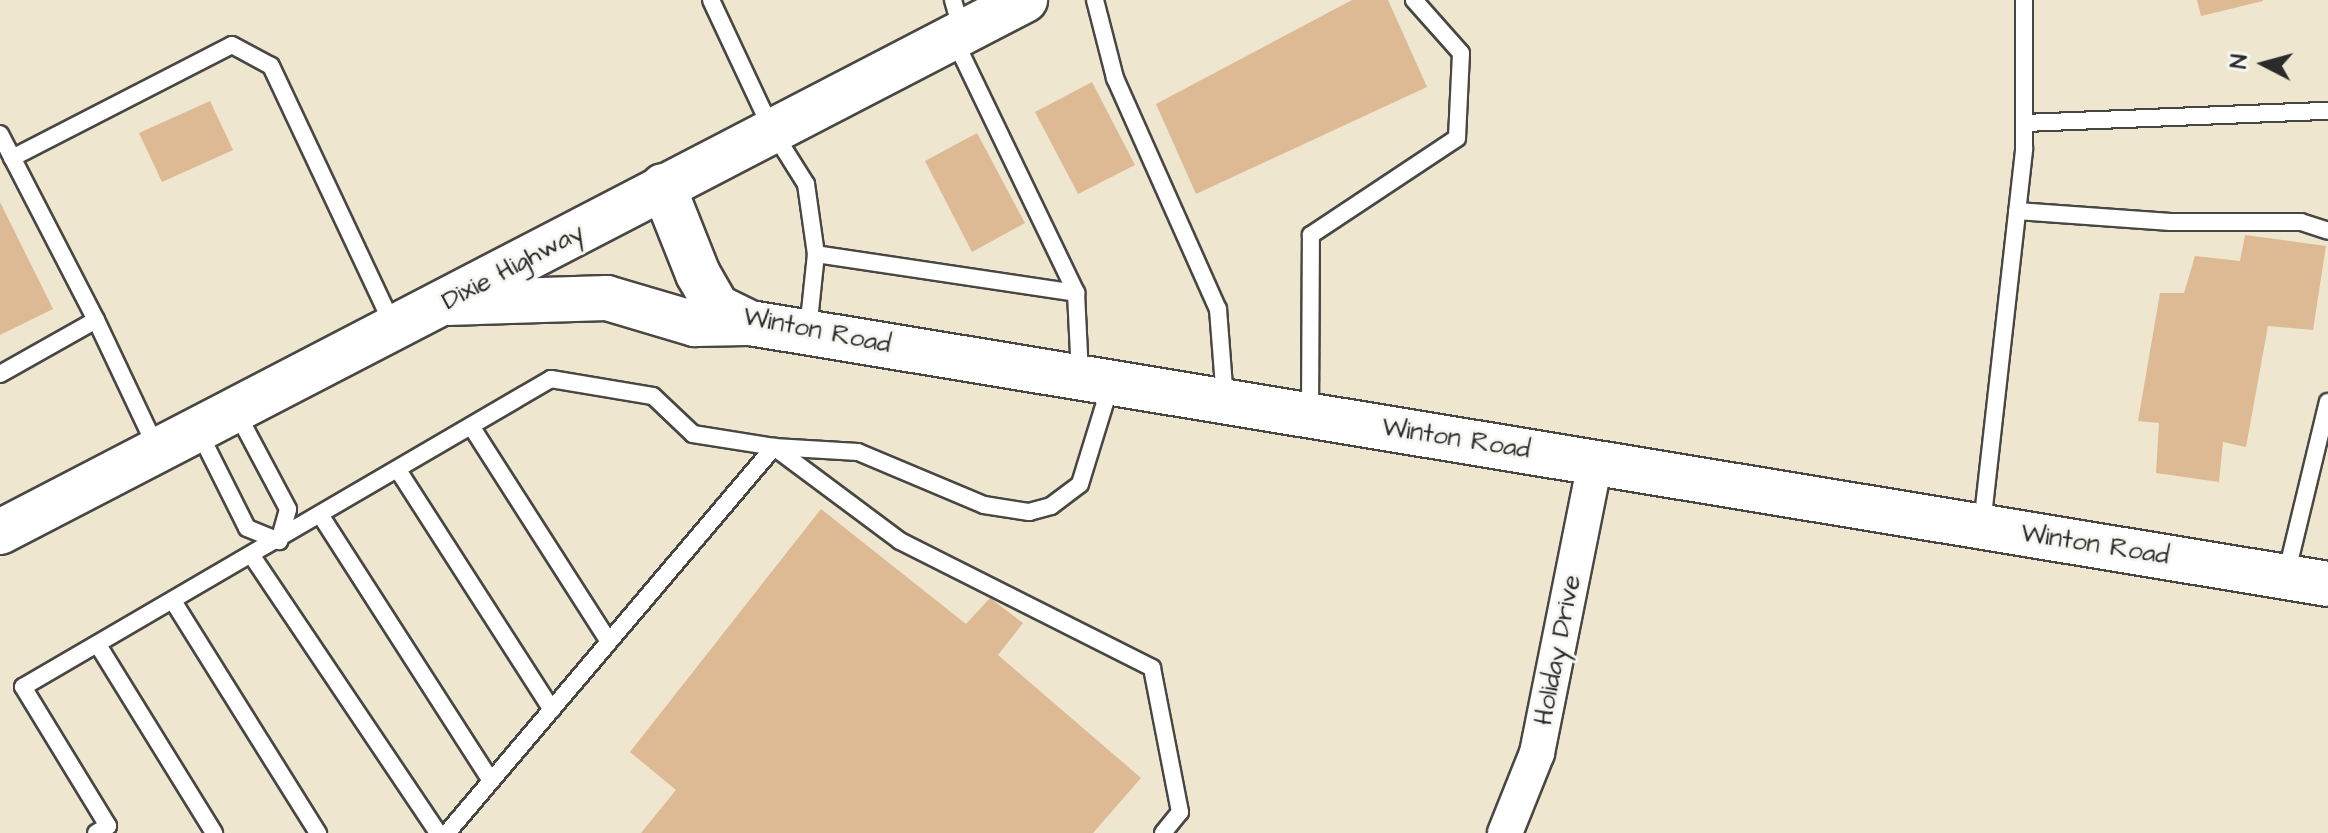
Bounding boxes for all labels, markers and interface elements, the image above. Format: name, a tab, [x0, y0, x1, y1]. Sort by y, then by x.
north arrow	[2224, 24, 2304, 104]
text: N	[2223, 53, 2256, 70]
street label: Dixie Highway	[437, 217, 589, 317]
street label: Winton Road	[741, 301, 893, 361]
street label: Winton Road	[1380, 412, 1532, 466]
street label: Winton Road	[2019, 518, 2171, 572]
street label: Holiday Drive	[1528, 572, 1588, 728]

